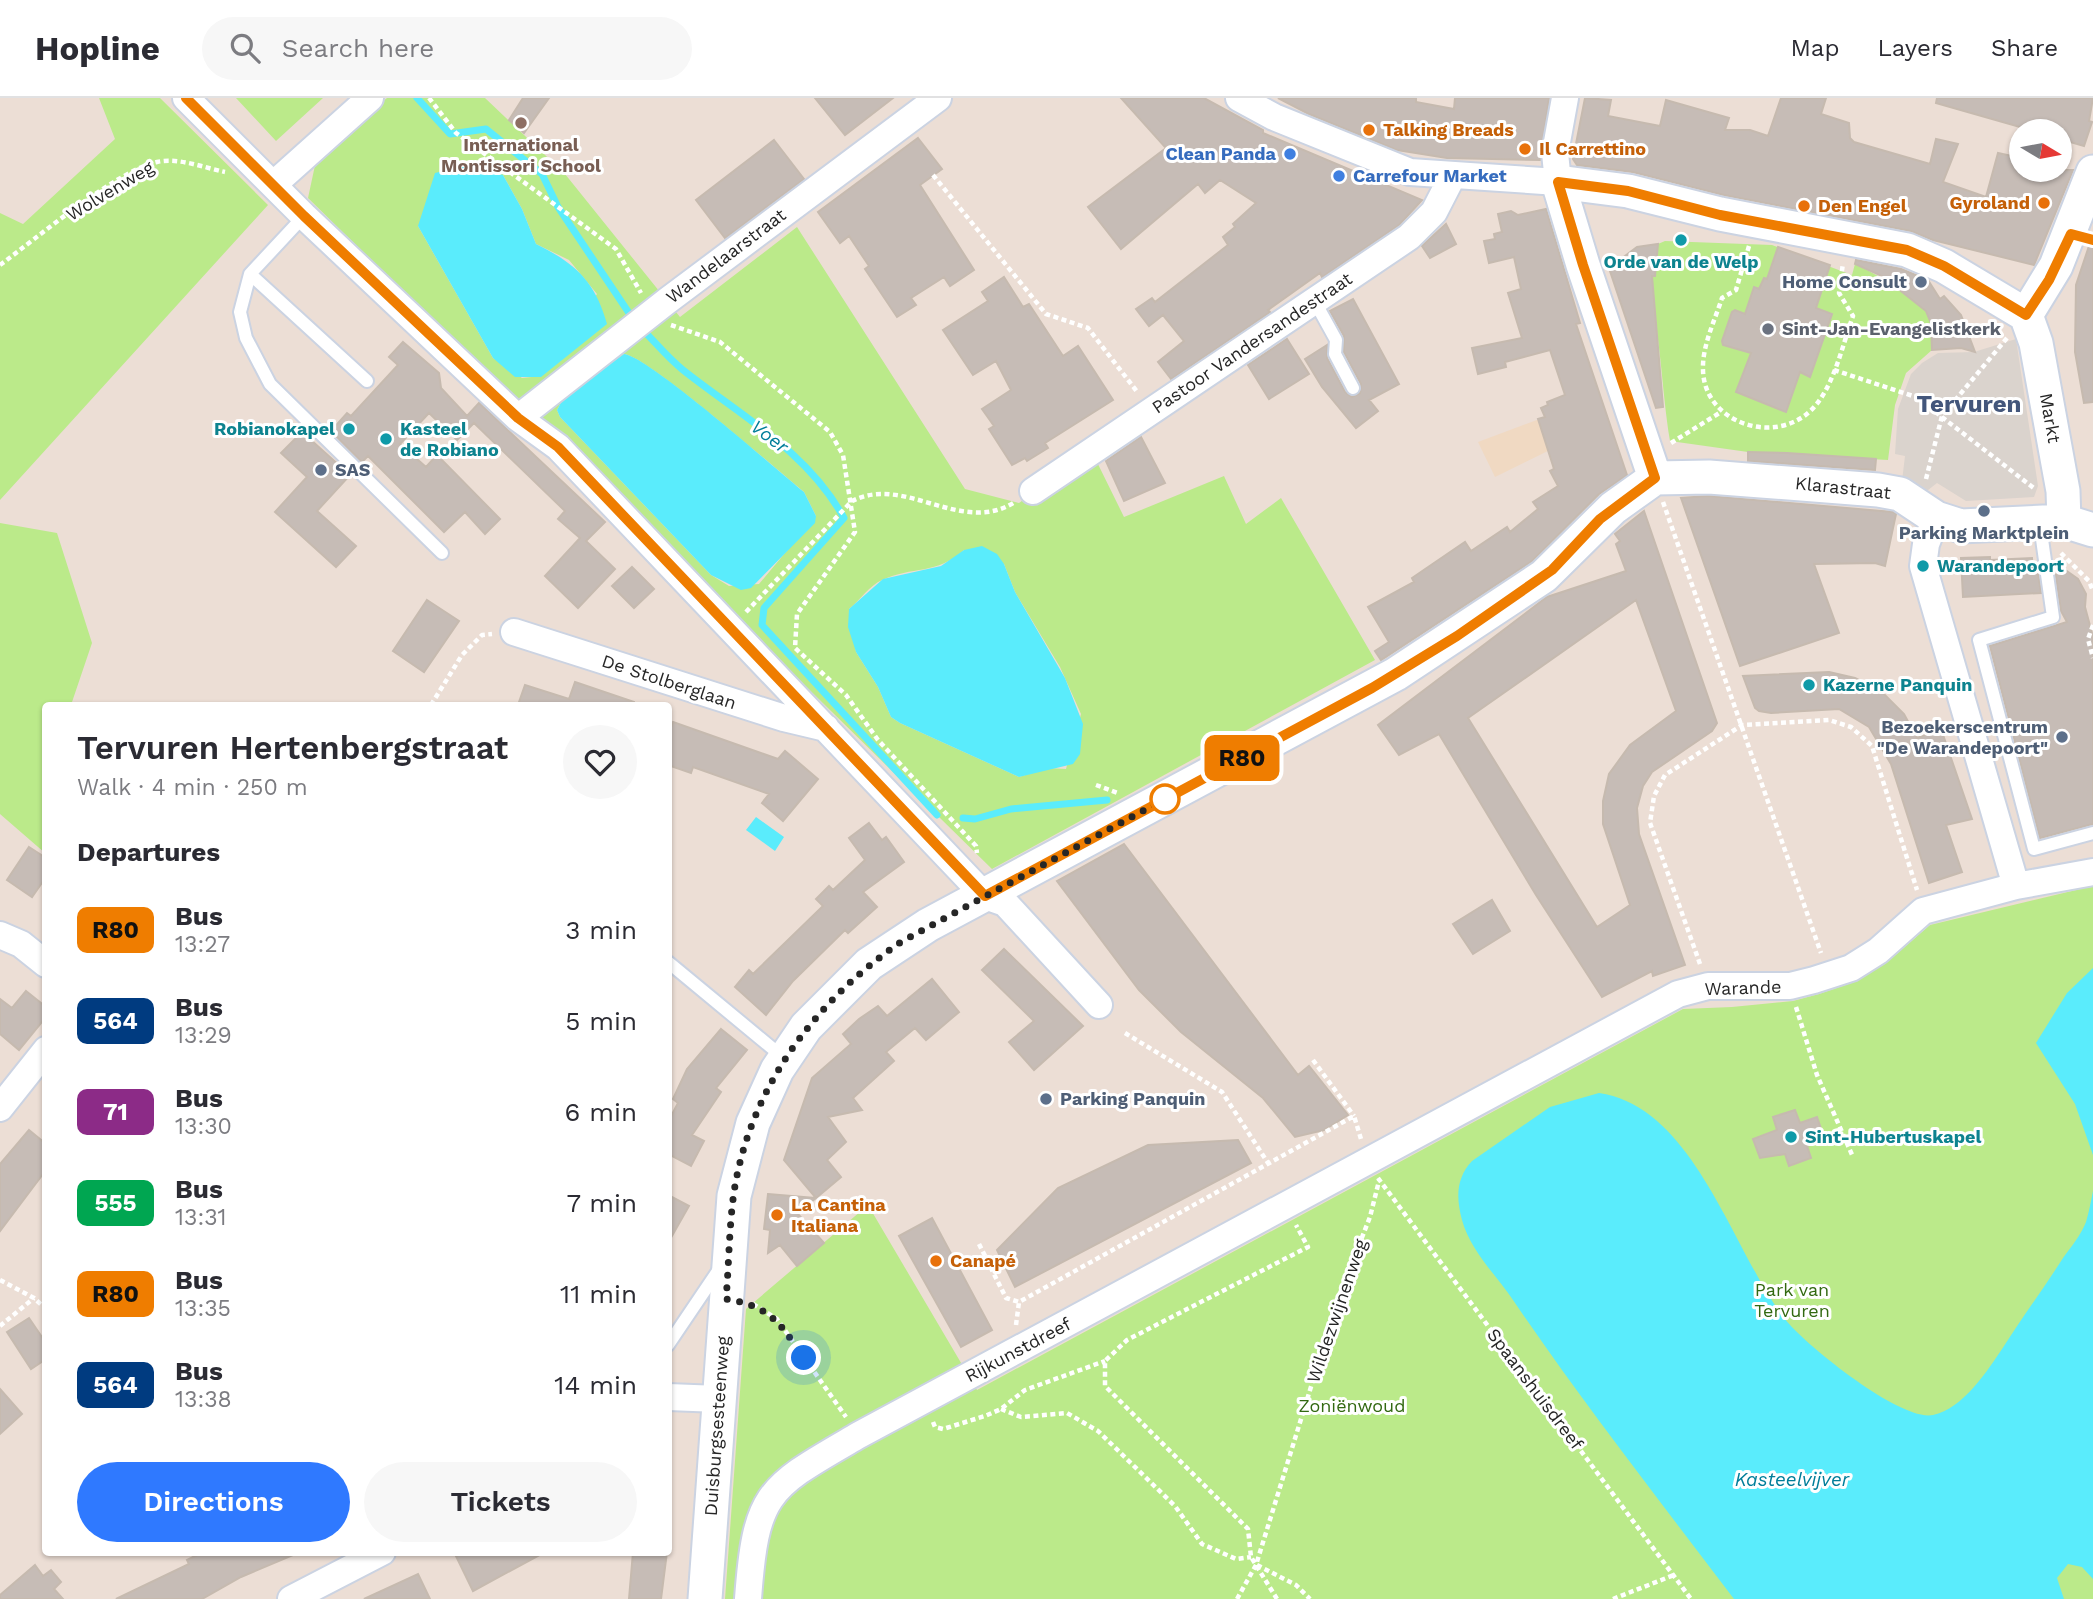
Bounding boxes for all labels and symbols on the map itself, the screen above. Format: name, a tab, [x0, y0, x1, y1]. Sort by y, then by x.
marker: International Montissori School	[513, 115, 529, 131]
place label: Talking Breads	[1383, 119, 1514, 140]
north arrow	[2009, 119, 2072, 182]
marker: Talking Breads	[1361, 122, 1377, 138]
place label: International Montissori School	[441, 134, 601, 176]
place label: Il Carrettino	[1539, 138, 1646, 159]
marker: Il Carrettino	[1517, 141, 1533, 157]
place label: Clean Panda	[1165, 143, 1277, 164]
marker: Clean Panda	[1282, 146, 1298, 162]
street label: Wolvenweg	[62, 156, 158, 225]
place label: Carrefour Market	[1353, 165, 1507, 186]
marker: Carrefour Market	[1331, 168, 1347, 184]
place label: Gyroland	[1950, 192, 2030, 213]
place label: Den Engel	[1818, 195, 1907, 216]
marker: Gyroland	[2036, 195, 2052, 211]
marker: Den Engel	[1796, 198, 1812, 214]
street label: Wandelaarstraat	[662, 204, 790, 307]
marker: Orde van de Welp	[1673, 232, 1689, 248]
place label: Orde van de Welp	[1603, 251, 1759, 272]
street label: Pastoor Vandersandestraat	[1148, 267, 1356, 418]
place label: Home Consult	[1782, 271, 1907, 292]
marker: Home Consult	[1913, 274, 1929, 290]
place label: Sint-Jan-Evangelistkerk	[1782, 318, 2002, 339]
marker: Sint-Jan-Evangelistkerk	[1760, 321, 1776, 337]
district label: Tervuren	[1917, 390, 2021, 418]
street label: Markt	[2036, 391, 2065, 445]
water label: Voer	[747, 415, 793, 458]
place label: Robianokapel	[214, 418, 335, 439]
place label: Kasteel de Robiano	[400, 418, 499, 460]
marker: Robianokapel	[341, 421, 357, 437]
marker: Kasteel de Robiano	[378, 431, 394, 447]
place label: SAS	[335, 459, 371, 480]
marker: SAS	[313, 462, 329, 478]
street label: Klarastraat	[1794, 472, 1893, 503]
marker: Parking Marktplein	[1976, 503, 1992, 519]
place label: Parking Marktplein	[1899, 522, 2069, 543]
place label: Warandepoort	[1937, 555, 2064, 576]
marker: Warandepoort	[1915, 558, 1931, 574]
street label: De Stolberglaan	[599, 650, 739, 713]
place label: Kazerne Panquin	[1823, 674, 1972, 695]
marker: Kazerne Panquin	[1801, 677, 1817, 693]
place label: Bezoekerscentrum "De Warandepoort"	[1877, 716, 2048, 758]
marker: Bezoekerscentrum "De Warandepoort"	[2054, 729, 2070, 745]
line badge: R80	[1202, 735, 1282, 781]
unlabelled marker	[1150, 784, 1180, 814]
street label: Warande	[1704, 976, 1782, 999]
place label: Parking Panquin	[1060, 1088, 1205, 1109]
marker: Parking Panquin	[1038, 1091, 1054, 1107]
place label: Sint-Hubertuskapel	[1805, 1126, 1981, 1147]
marker: Sint-Hubertuskapel	[1783, 1129, 1799, 1145]
place label: La Cantina Italiana	[791, 1194, 886, 1236]
marker: La Cantina Italiana	[769, 1207, 785, 1223]
street label: Wildezwijnenweg	[1302, 1236, 1371, 1386]
place label: Canapé	[950, 1250, 1016, 1271]
marker: Canapé	[928, 1253, 944, 1269]
park label: Park van Tervuren	[1754, 1279, 1830, 1321]
street label: Rijkunstdreef	[961, 1313, 1074, 1386]
street label: Spaanshuisdreef	[1483, 1324, 1588, 1453]
street label: Duisburgsesteenweg	[700, 1335, 733, 1517]
your location	[786, 1340, 821, 1375]
park label: Zoniënwoud	[1299, 1395, 1405, 1416]
water label: Kasteelvijver	[1735, 1468, 1850, 1491]

